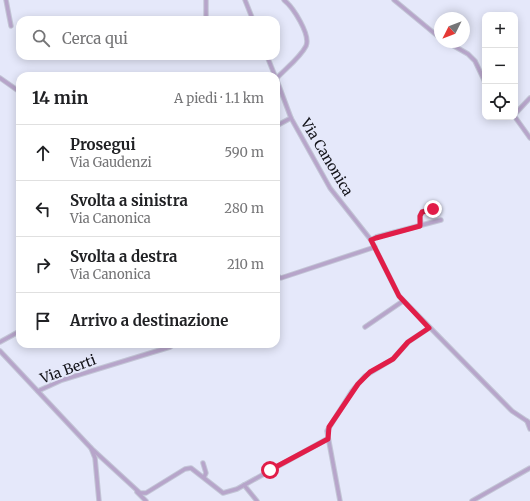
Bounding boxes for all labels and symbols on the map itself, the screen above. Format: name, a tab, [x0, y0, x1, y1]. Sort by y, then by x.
north arrow	[434, 12, 470, 48]
street label: Via Canonica	[296, 114, 357, 199]
route end	[424, 200, 442, 218]
street label: Via Berti	[37, 350, 99, 388]
route start	[261, 461, 279, 479]

